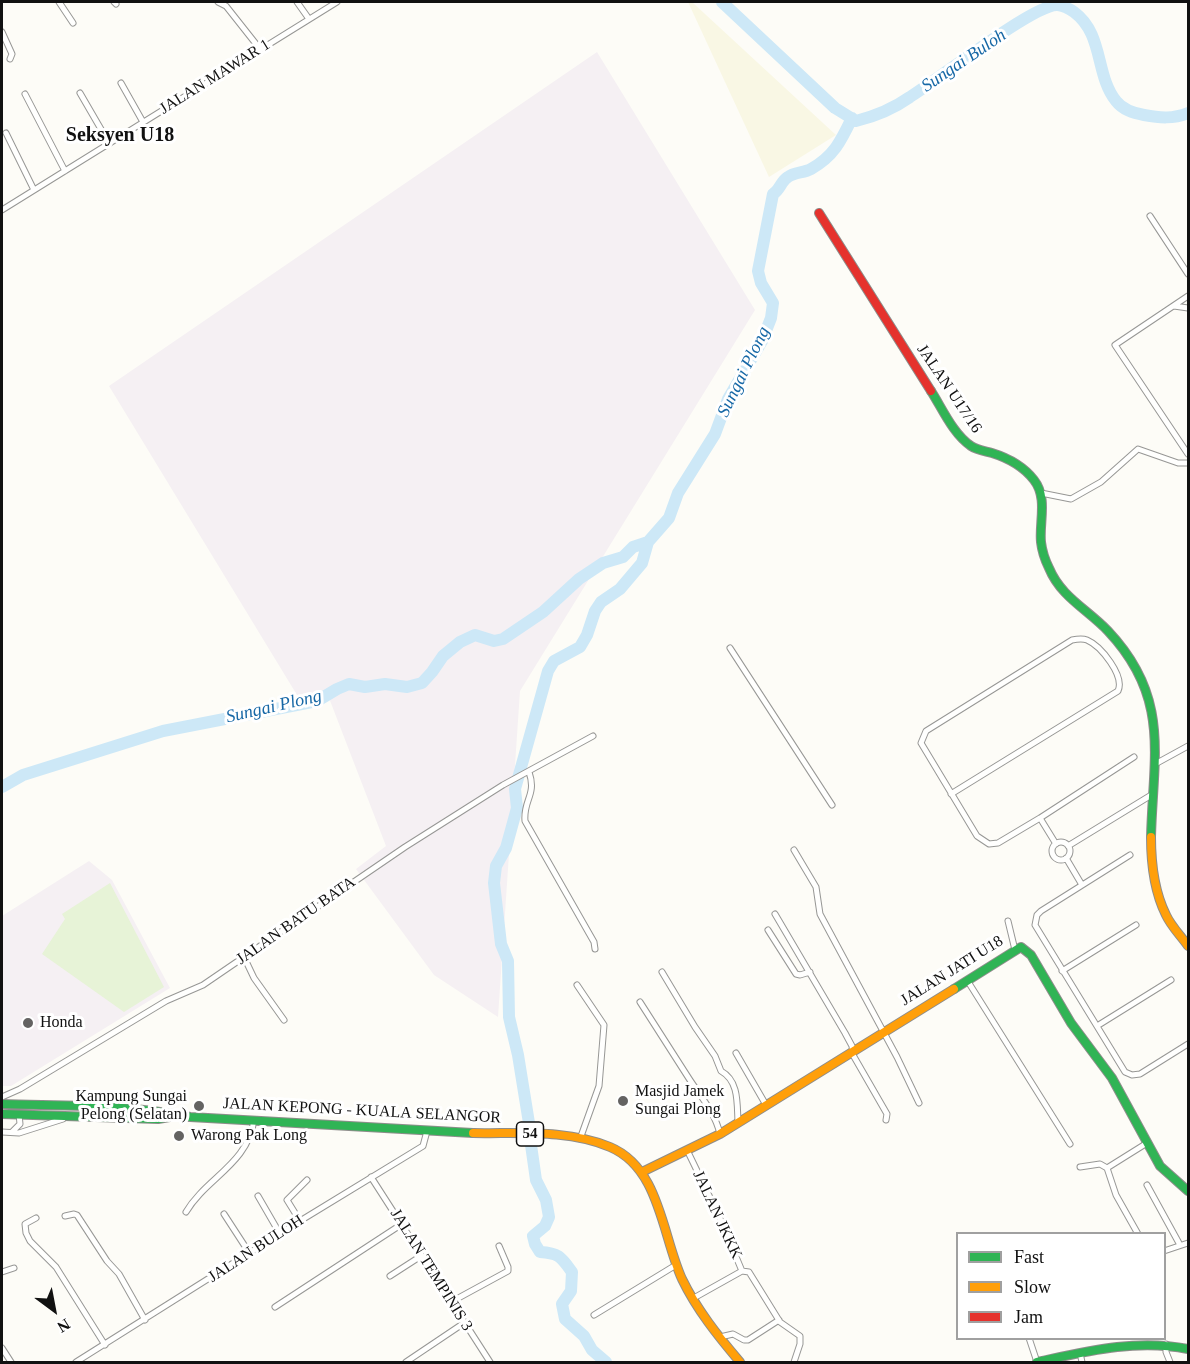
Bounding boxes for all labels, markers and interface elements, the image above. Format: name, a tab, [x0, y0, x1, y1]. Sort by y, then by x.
water label: Sungai Buloh	[918, 25, 1010, 97]
street label: JALAN MAWAR 1	[156, 35, 274, 119]
district label: Seksyen U18	[66, 124, 174, 148]
water label: Sungai Plong	[713, 323, 775, 421]
street label: JALAN U17/16	[912, 341, 986, 437]
water label: Sungai Plong	[224, 686, 324, 728]
street label: JALAN BATU BATA	[233, 873, 359, 969]
street label: JALAN JATI U18	[897, 932, 1007, 1010]
place label: Honda	[40, 1013, 83, 1033]
marker: Honda	[21, 1016, 35, 1030]
place label: Masjid Jamek Sungai Plong	[635, 1082, 724, 1120]
place label: Kampung Sungai Pelong (Selatan)	[75, 1087, 187, 1125]
street label: JALAN KEPONG - KUALA SELANGOR	[223, 1094, 501, 1128]
marker: Masjid Jamek Sungai Plong	[616, 1094, 630, 1108]
marker: Kampung Sungai Pelong (Selatan)	[192, 1099, 206, 1113]
road number: 54	[516, 1122, 544, 1146]
place label: Warong Pak Long	[191, 1126, 307, 1146]
marker: Warong Pak Long	[172, 1129, 186, 1143]
street label: JALAN JKKK	[688, 1168, 746, 1262]
street label: JALAN TEMPINIS 3	[386, 1205, 476, 1335]
street label: JALAN BULOH	[205, 1211, 307, 1287]
legend	[956, 1232, 1166, 1340]
text: Fast	[1014, 1247, 1044, 1267]
text: Slow	[1014, 1277, 1051, 1297]
north arrow	[24, 1280, 84, 1340]
text: Jam	[1014, 1307, 1043, 1327]
text: N	[54, 1315, 73, 1336]

